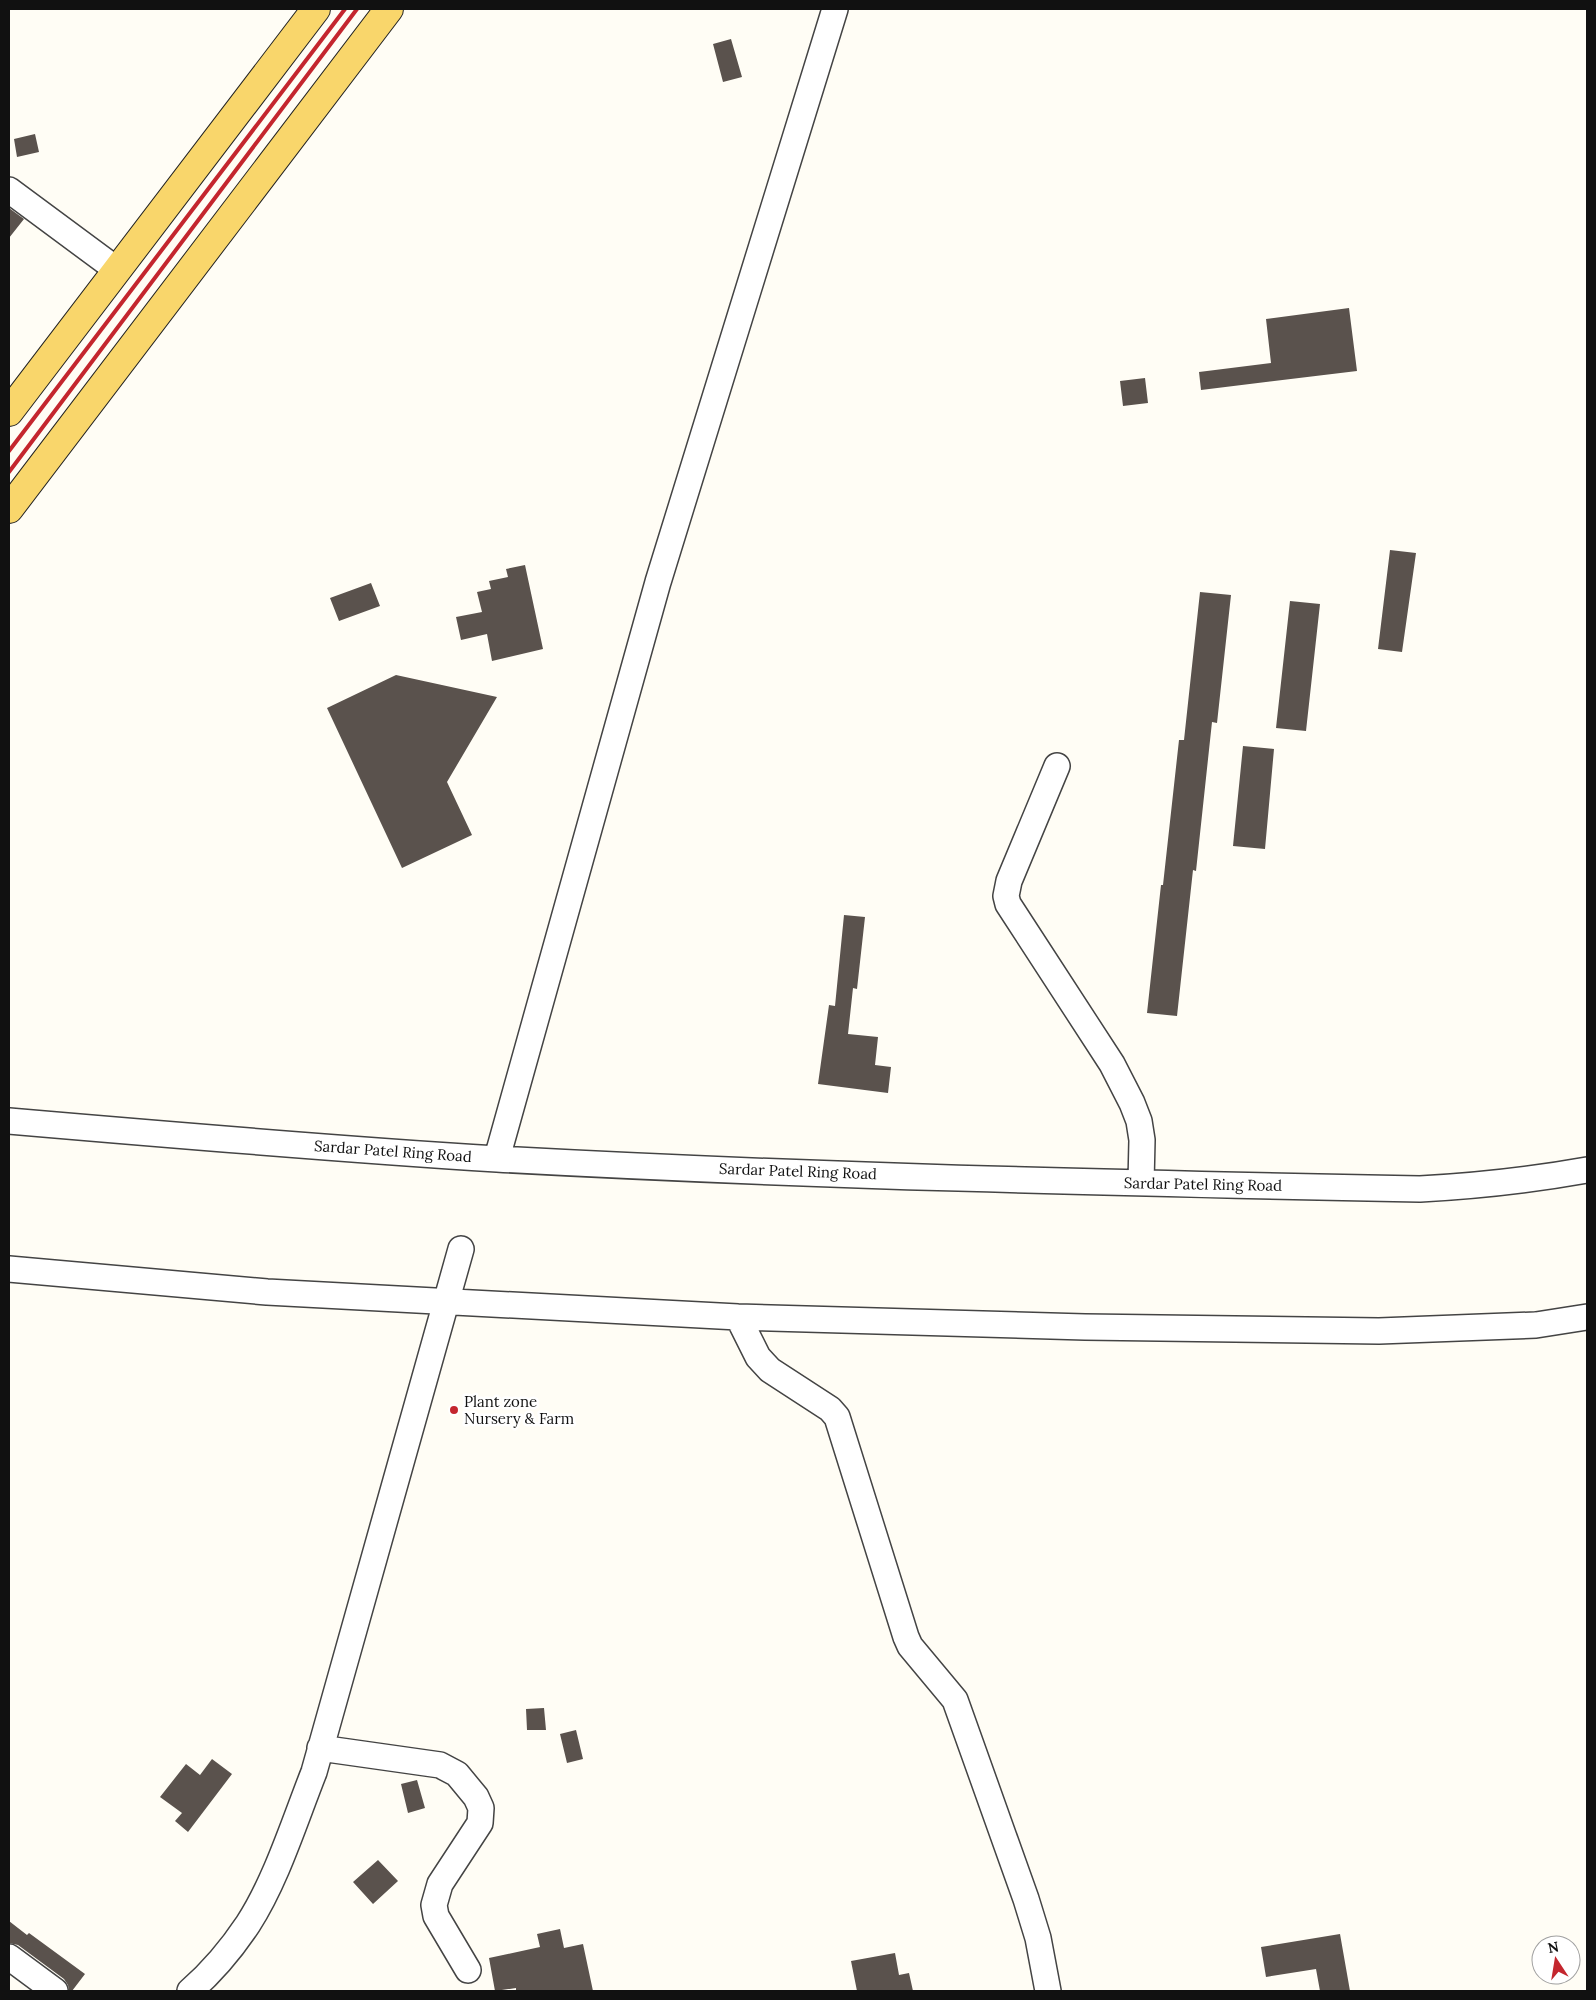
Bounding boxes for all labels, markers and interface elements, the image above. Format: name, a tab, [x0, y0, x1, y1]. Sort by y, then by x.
street label: Sardar Patel Ring Road	[313, 1136, 473, 1166]
street label: Sardar Patel Ring Road	[719, 1159, 877, 1183]
street label: Sardar Patel Ring Road	[1124, 1173, 1282, 1195]
place label: Plant zone Nursery & Farm	[464, 1392, 574, 1428]
marker: Plant zone Nursery & Farm	[448, 1404, 460, 1416]
north arrow	[1531, 1935, 1581, 1985]
text: N	[1546, 1937, 1561, 1957]

